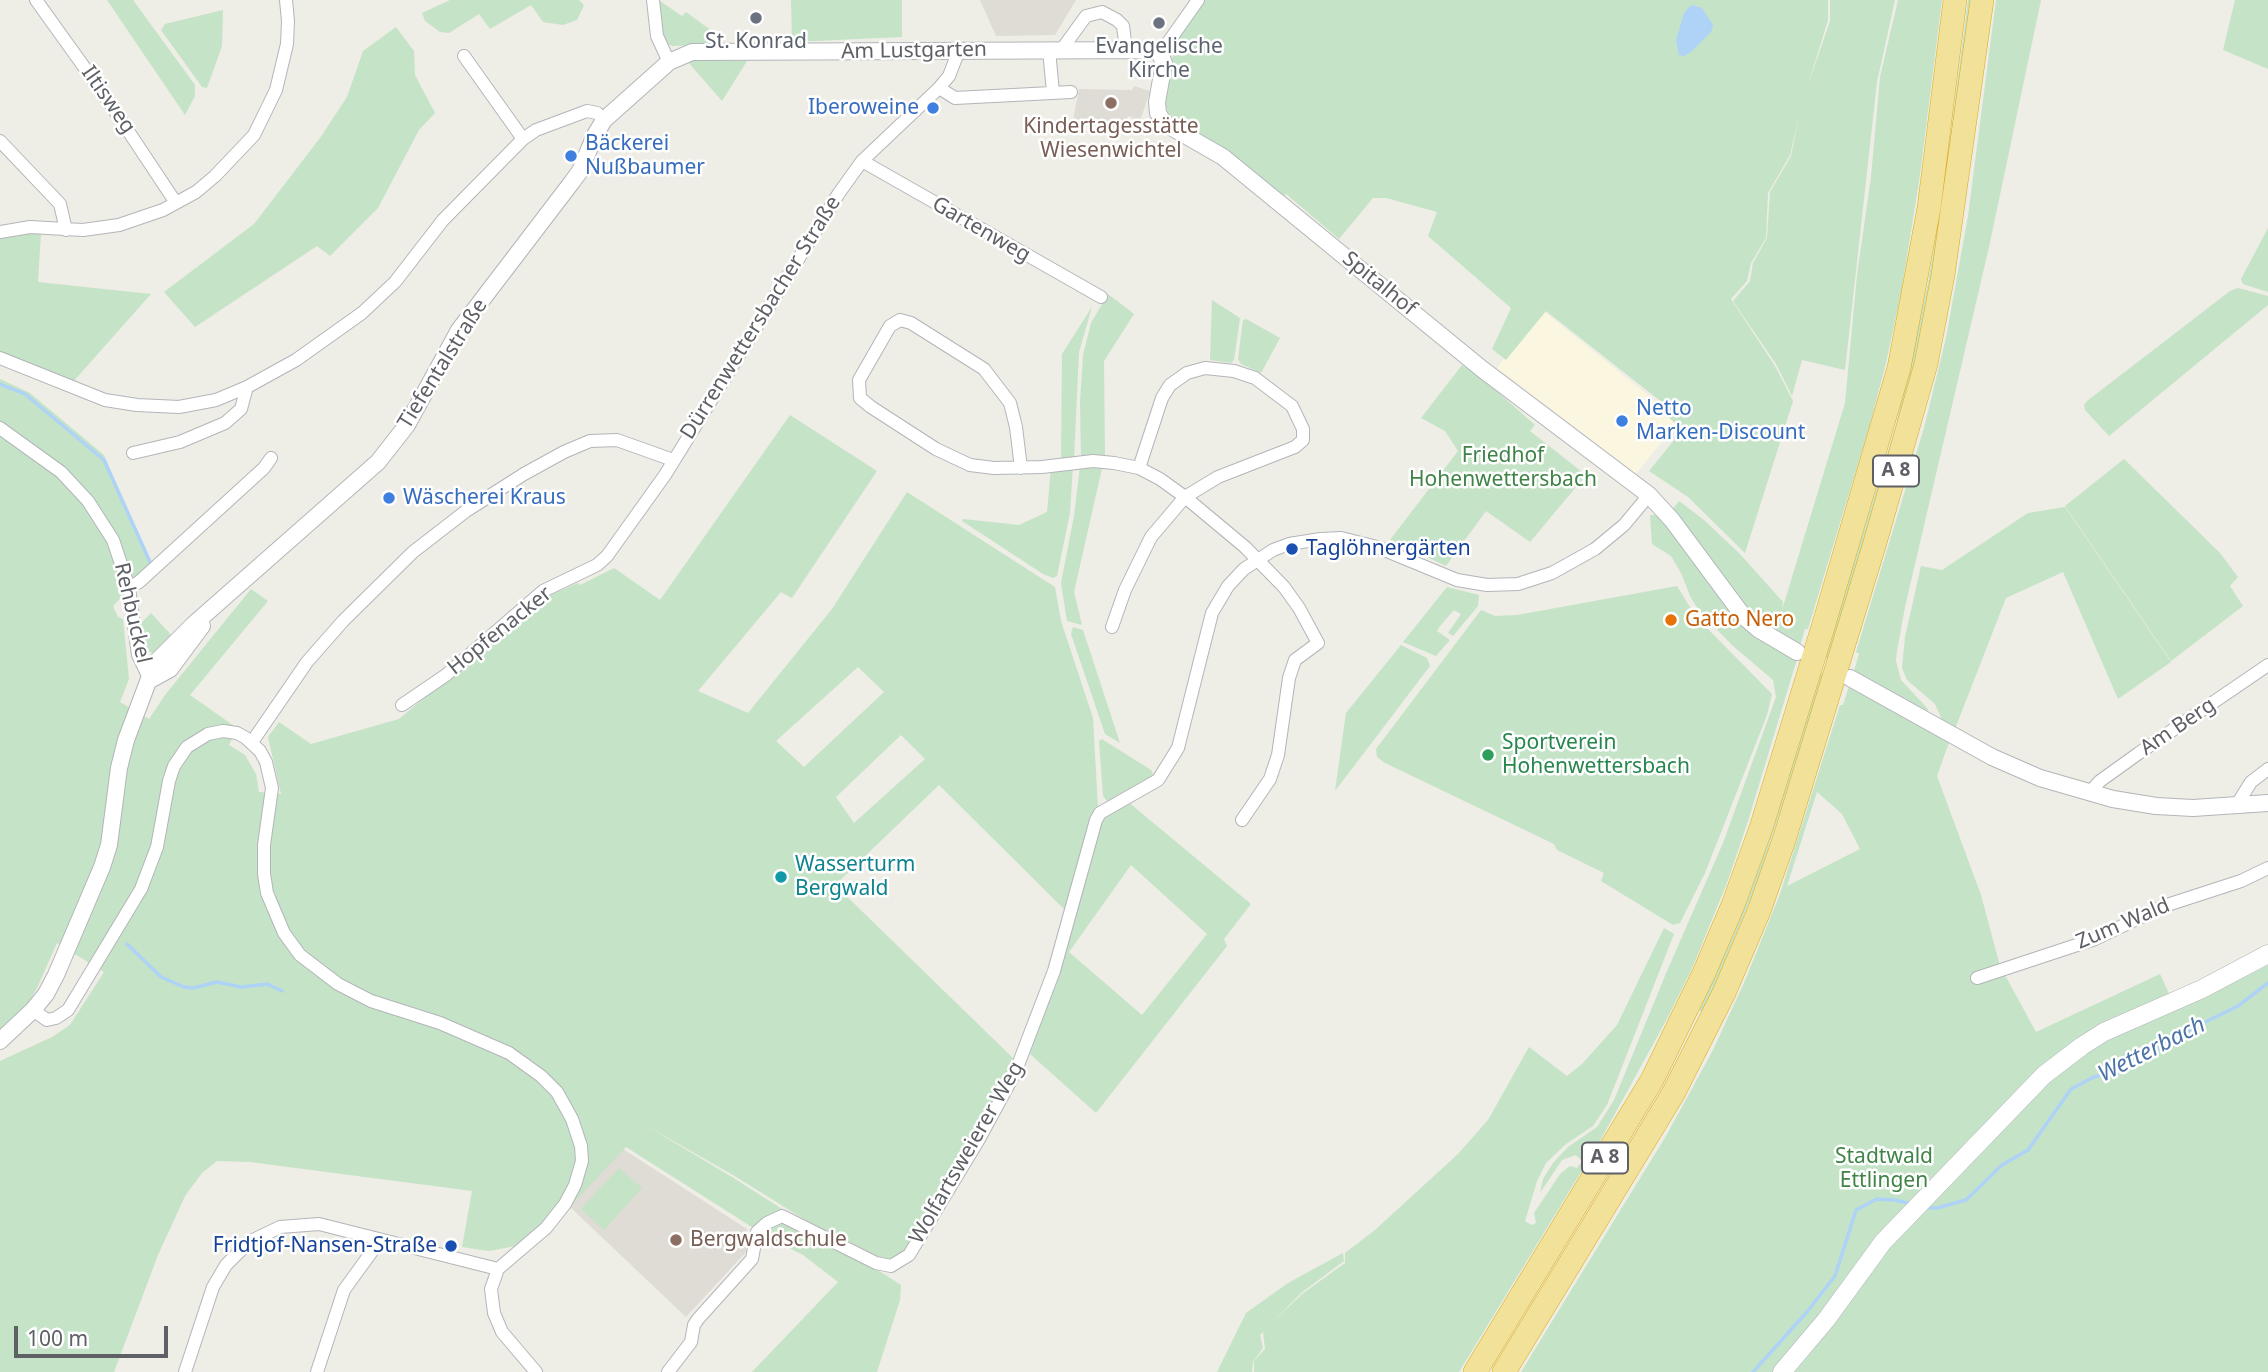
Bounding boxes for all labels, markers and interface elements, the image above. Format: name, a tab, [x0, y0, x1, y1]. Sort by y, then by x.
marker: St. Konrad	[748, 10, 764, 26]
marker: Evangelische Kirche	[1151, 15, 1167, 31]
place label: St. Konrad	[705, 29, 807, 55]
place label: Evangelische Kirche	[1095, 34, 1223, 84]
street label: Am Lustgarten	[841, 37, 987, 65]
street label: Iltisweg	[76, 61, 140, 139]
place label: Iberoweine	[808, 95, 919, 121]
marker: Kindertagesstätte Wiesenwichtel	[1103, 95, 1119, 111]
marker: Iberoweine	[925, 100, 941, 116]
place label: Kindertagesstätte Wiesenwichtel	[1023, 114, 1199, 164]
place label: Bäckerei Nußbaumer	[585, 131, 705, 181]
marker: Bäckerei Nußbaumer	[563, 148, 579, 164]
street label: Dürrenwettersbacher Straße	[676, 192, 846, 444]
street label: Gartenweg	[927, 192, 1035, 268]
street label: Spitalhof	[1337, 247, 1421, 321]
street label: Tiefentalstraße	[393, 294, 493, 434]
place label: Netto Marken-Discount	[1636, 396, 1805, 446]
marker: Netto Marken-Discount	[1614, 413, 1630, 429]
park label: Friedhof Hohenwettersbach	[1409, 443, 1597, 493]
road number: A 8	[1873, 456, 1919, 486]
place label: Wäscherei Kraus	[403, 485, 566, 511]
marker: Wäscherei Kraus	[381, 490, 397, 506]
place label: Taglöhnergärten	[1306, 536, 1471, 562]
marker: Taglöhnergärten	[1284, 541, 1300, 557]
street label: Rehbuckel	[108, 560, 156, 666]
street label: Hopfenacker	[443, 581, 557, 681]
place label: Gatto Nero	[1685, 607, 1794, 633]
marker: Gatto Nero	[1663, 612, 1679, 628]
street label: Am Berg	[2136, 693, 2220, 761]
place label: Sportverein Hohenwettersbach	[1502, 730, 1690, 780]
marker: Sportverein Hohenwettersbach	[1480, 747, 1496, 763]
place label: Wasserturm Bergwald	[795, 852, 915, 902]
marker: Wasserturm Bergwald	[773, 869, 789, 885]
street label: Zum Wald	[2072, 893, 2174, 955]
water label: Wetterbach	[2094, 1011, 2210, 1089]
street label: Wolfartsweierer Weg	[905, 1057, 1029, 1249]
road number: A 8	[1582, 1142, 1628, 1174]
park label: Stadtwald Ettlingen	[1835, 1144, 1933, 1194]
place label: Bergwaldschule	[690, 1227, 847, 1253]
marker: Bergwaldschule	[668, 1232, 684, 1248]
place label: Fridtjof-Nansen-Straße	[213, 1233, 437, 1259]
marker: Fridtjof-Nansen-Straße	[443, 1238, 459, 1254]
scale bar	[18, 1312, 172, 1356]
text: 100 m	[27, 1324, 88, 1352]

